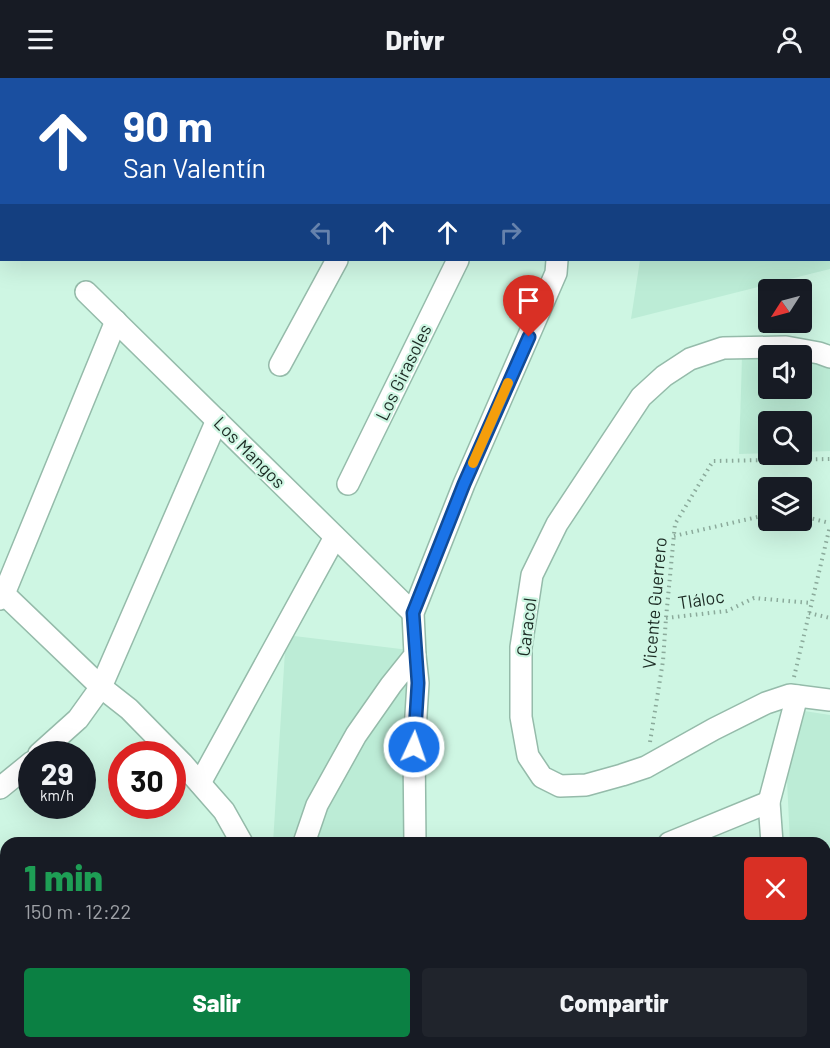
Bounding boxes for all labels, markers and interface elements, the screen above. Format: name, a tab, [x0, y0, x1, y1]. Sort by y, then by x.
icon: menu	[24, 23, 57, 56]
text: Drivr	[385, 23, 445, 55]
icon: person	[773, 23, 806, 56]
text: 90 m	[123, 100, 213, 150]
icon: ahead	[24, 102, 102, 180]
text: San Valentín	[123, 151, 266, 183]
icon: left	[305, 216, 338, 249]
icon: ahead	[368, 216, 401, 249]
icon: ahead	[431, 216, 464, 249]
icon: right	[494, 216, 527, 249]
pin	[503, 275, 554, 337]
north arrow	[758, 279, 812, 333]
map controls	[758, 279, 812, 531]
icon: arrive	[512, 284, 545, 317]
street label: Los Girasoles	[370, 320, 436, 424]
button: sound	[758, 345, 812, 399]
button: search	[758, 411, 812, 465]
street label: Los Mangos	[210, 412, 290, 492]
button: layers	[758, 477, 812, 531]
street label: Vicente Guerrero	[637, 536, 671, 670]
street label: Tláloc	[676, 584, 726, 614]
street label: Caracol	[511, 596, 541, 658]
position arrow	[382, 715, 446, 779]
speed limit sign: 30	[108, 741, 186, 819]
text: 29	[41, 755, 73, 791]
text: km/h	[40, 786, 74, 804]
text: 1 min	[24, 855, 103, 898]
button: close	[744, 857, 807, 920]
text: 150 m · 12:22	[24, 899, 131, 923]
button: Salir	[24, 968, 410, 1037]
button: Compartir	[422, 968, 807, 1037]

